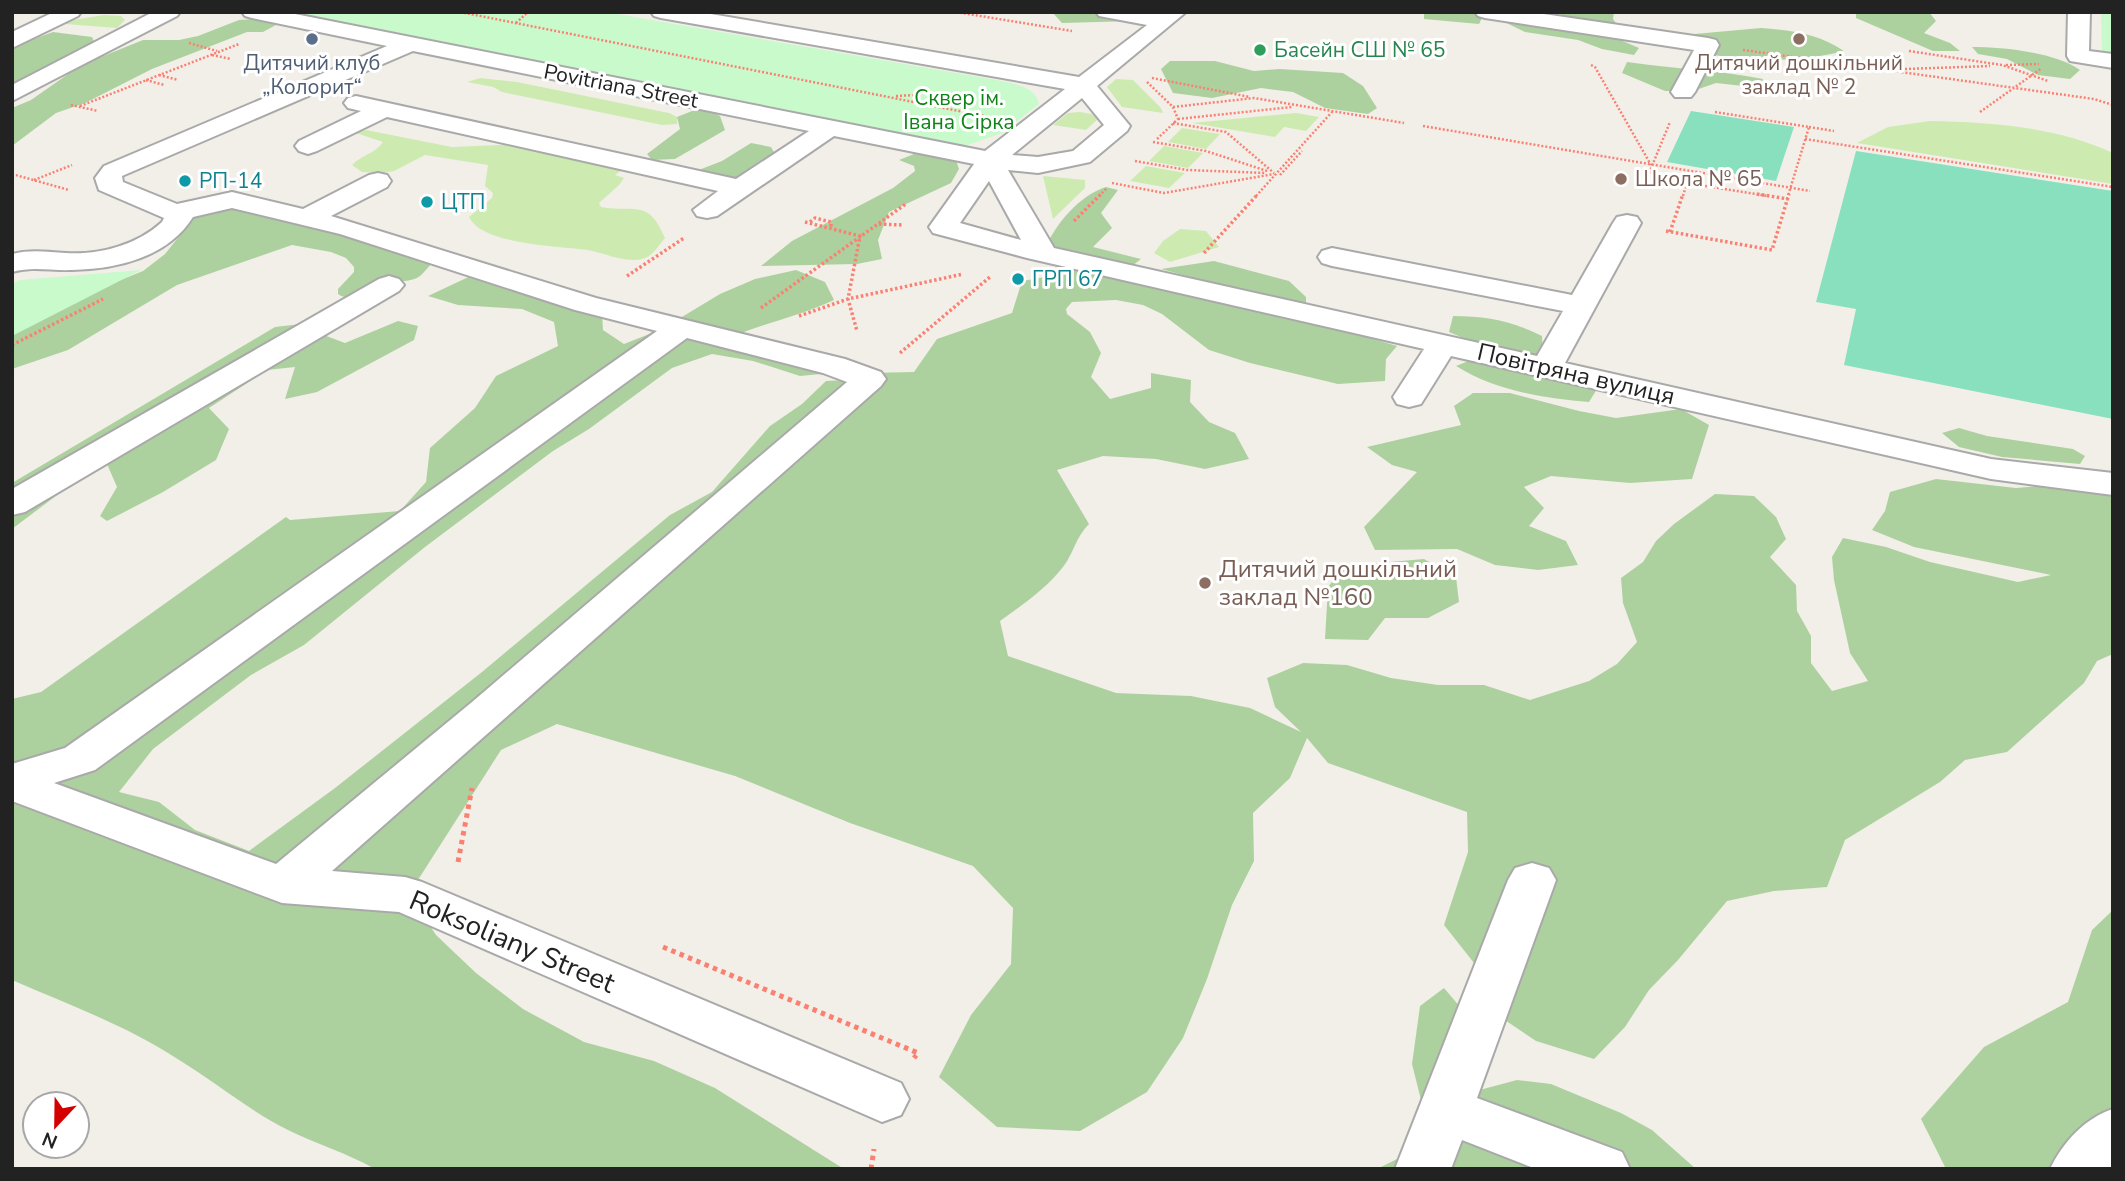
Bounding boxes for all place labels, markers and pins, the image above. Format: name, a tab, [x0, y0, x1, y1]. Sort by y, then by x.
marker: Дитячий клуб „Колорит“	[304, 31, 320, 47]
marker: Дитячий дошкільний заклад № 2	[1791, 31, 1807, 47]
place label: Басейн СШ № 65	[1274, 36, 1445, 64]
marker: Басейн СШ № 65	[1252, 42, 1268, 58]
place label: Дитячий клуб „Колорит“	[244, 49, 380, 101]
place label: Дитячий дошкільний заклад № 2	[1695, 49, 1903, 101]
place label: Школа № 65	[1635, 165, 1762, 193]
place label: РП-14	[199, 167, 262, 195]
marker: Школа № 65	[1613, 171, 1629, 187]
marker: РП-14	[177, 173, 193, 189]
place label: ЦТП	[441, 188, 486, 216]
marker: ЦТП	[419, 194, 435, 210]
place label: ГРП 67	[1032, 265, 1103, 293]
marker: ГРП 67	[1010, 271, 1026, 287]
place label: Дитячий дошкільний заклад №160	[1219, 553, 1457, 613]
marker: Дитячий дошкільний заклад №160	[1197, 575, 1213, 591]

